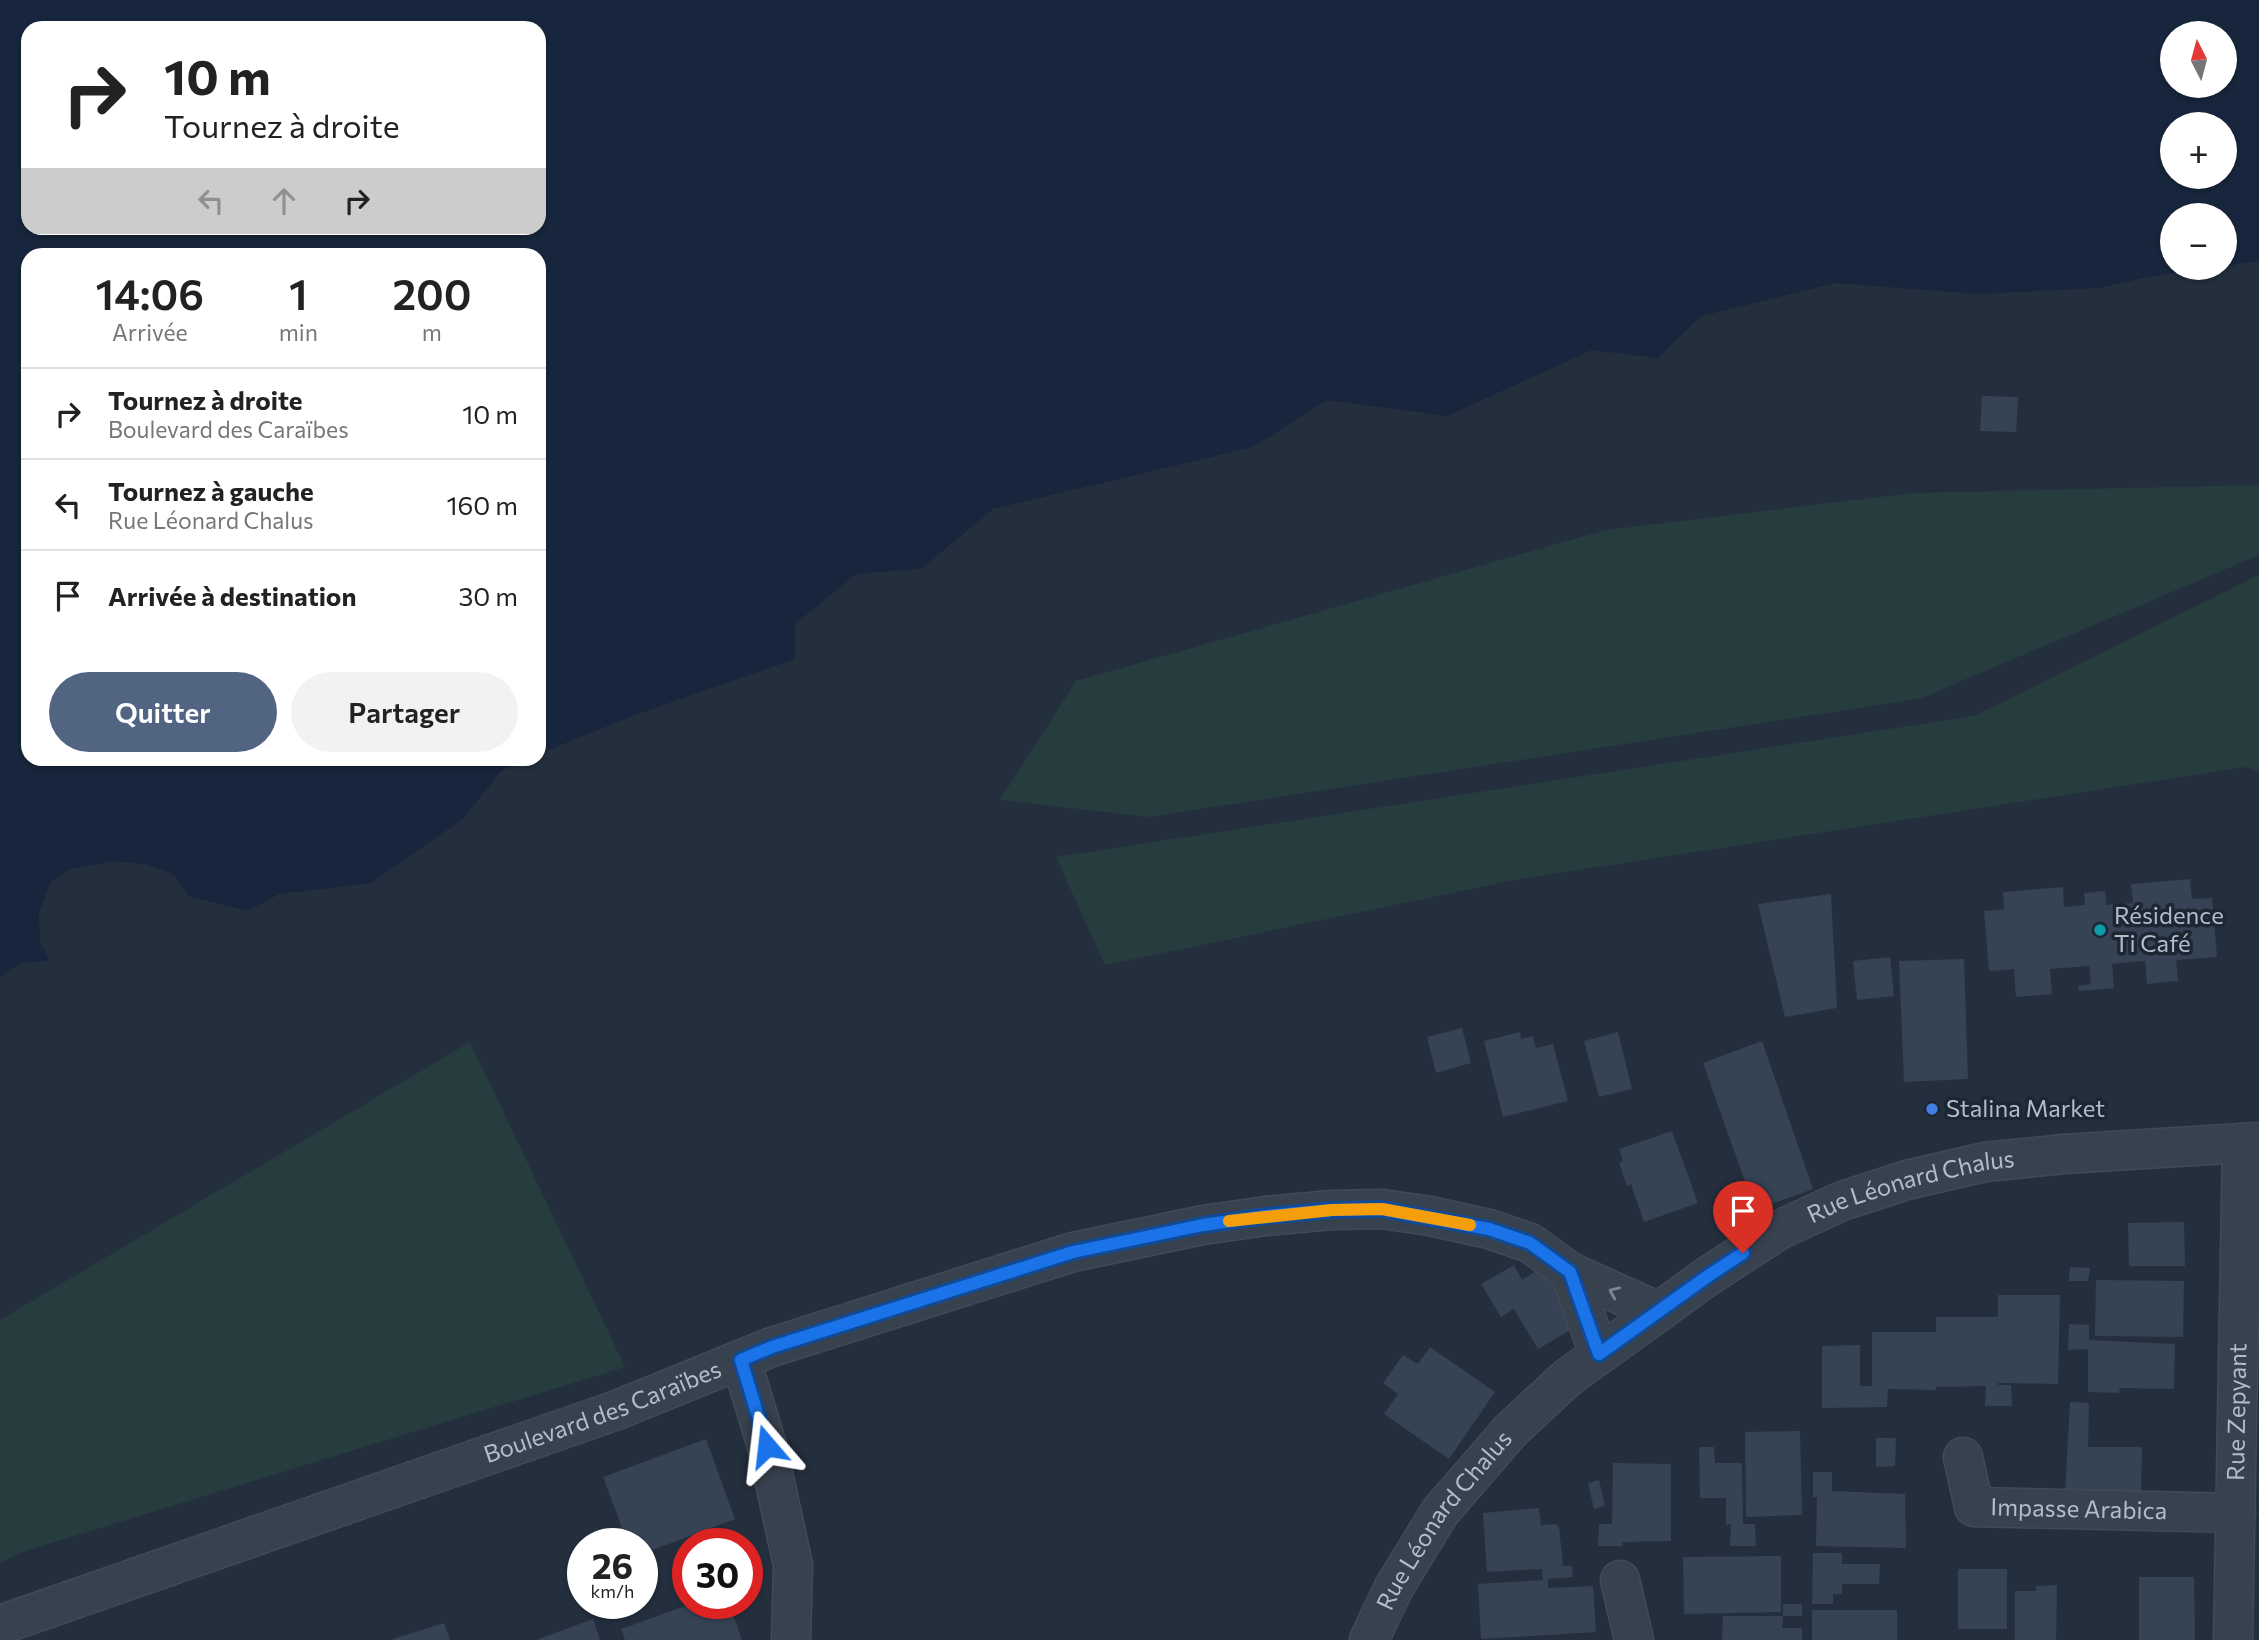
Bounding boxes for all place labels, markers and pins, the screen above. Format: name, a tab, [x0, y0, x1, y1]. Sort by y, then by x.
place label: Résidence Ti Café	[2114, 900, 2224, 957]
marker: Résidence Ti Café	[2092, 922, 2108, 938]
place label: Stalina Market	[1946, 1093, 2105, 1122]
marker: Stalina Market	[1924, 1101, 1940, 1117]
pin	[1713, 1181, 1773, 1253]

